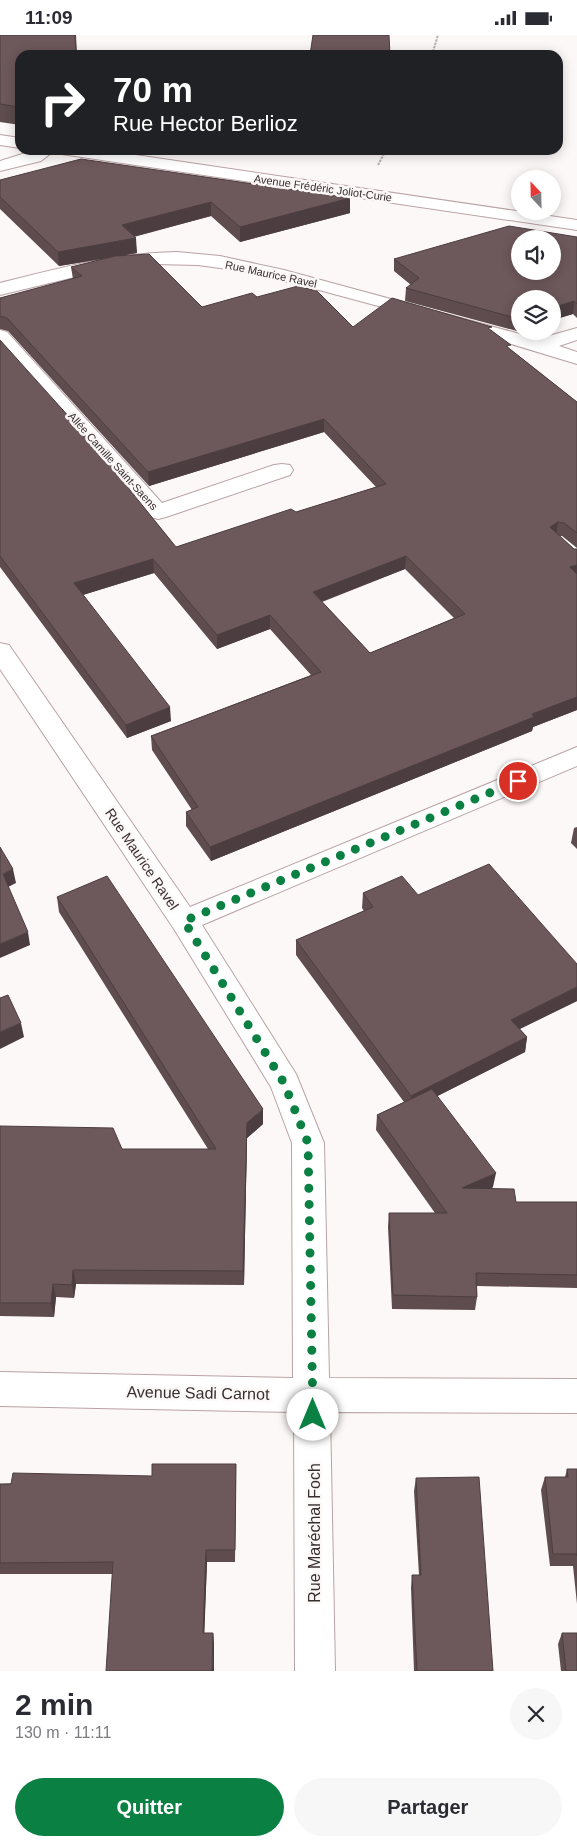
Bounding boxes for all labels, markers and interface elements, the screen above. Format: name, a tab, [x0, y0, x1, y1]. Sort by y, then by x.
text: 11:09	[25, 7, 73, 28]
icon: right	[30, 70, 95, 135]
text: 70 m	[113, 70, 193, 109]
text: Rue Hector Berlioz	[113, 111, 298, 136]
north arrow	[511, 170, 561, 220]
map controls	[511, 170, 561, 340]
street label: Avenue Frédéric Joliot-Curie	[253, 172, 393, 204]
button: sound	[511, 230, 561, 280]
street label: Rue Maurice Ravel	[224, 258, 318, 290]
button: layers	[511, 290, 561, 340]
street label: Allée Camille Saint-Saens	[66, 410, 160, 513]
pin	[497, 760, 539, 802]
icon: arrive	[504, 767, 532, 795]
street label: Rue Maurice Ravel	[102, 805, 182, 913]
street label: Avenue Sadi Carnot	[126, 1383, 270, 1403]
position arrow	[286, 1388, 338, 1440]
street label: Rue Maréchal Foch	[306, 1463, 323, 1603]
text: 2 min	[15, 1688, 93, 1721]
button: close	[510, 1688, 562, 1740]
text: 130 m · 11:11	[15, 1724, 111, 1741]
button: Quitter	[15, 1778, 284, 1836]
button: Partager	[294, 1778, 562, 1836]

